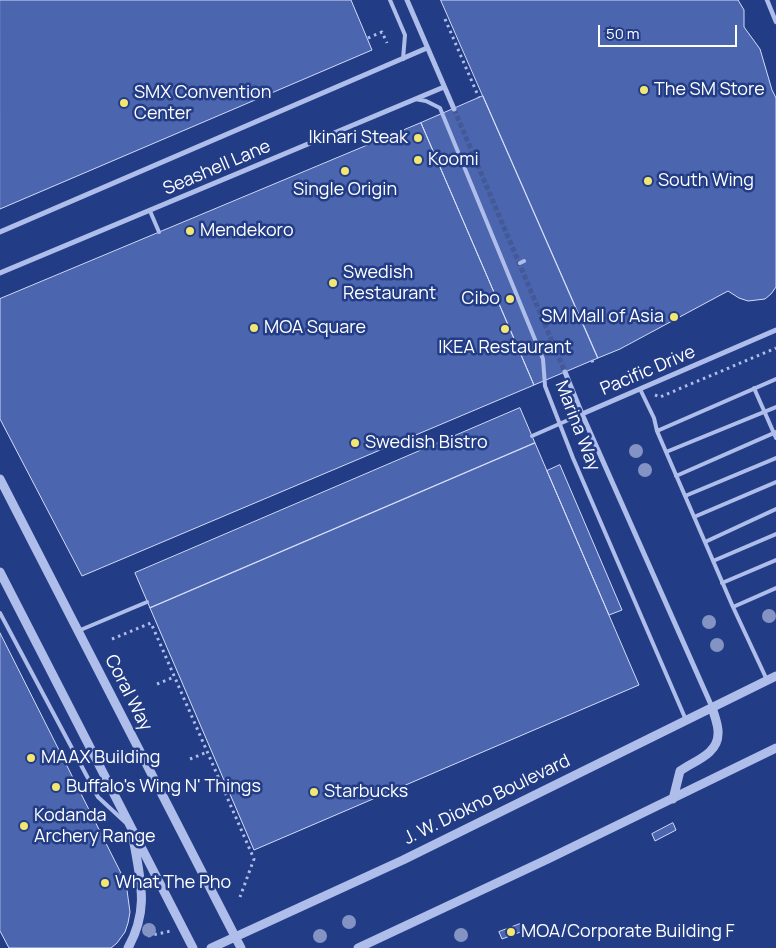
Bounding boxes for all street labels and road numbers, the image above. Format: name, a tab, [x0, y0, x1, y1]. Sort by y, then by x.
street label: Seashell Lane	[160, 136, 274, 200]
street label: Pacific Drive	[597, 341, 699, 401]
street label: Marina Way	[550, 378, 604, 474]
street label: Coral Way	[100, 651, 156, 735]
street label: J. W. Diokno Boulevard	[400, 750, 574, 850]

